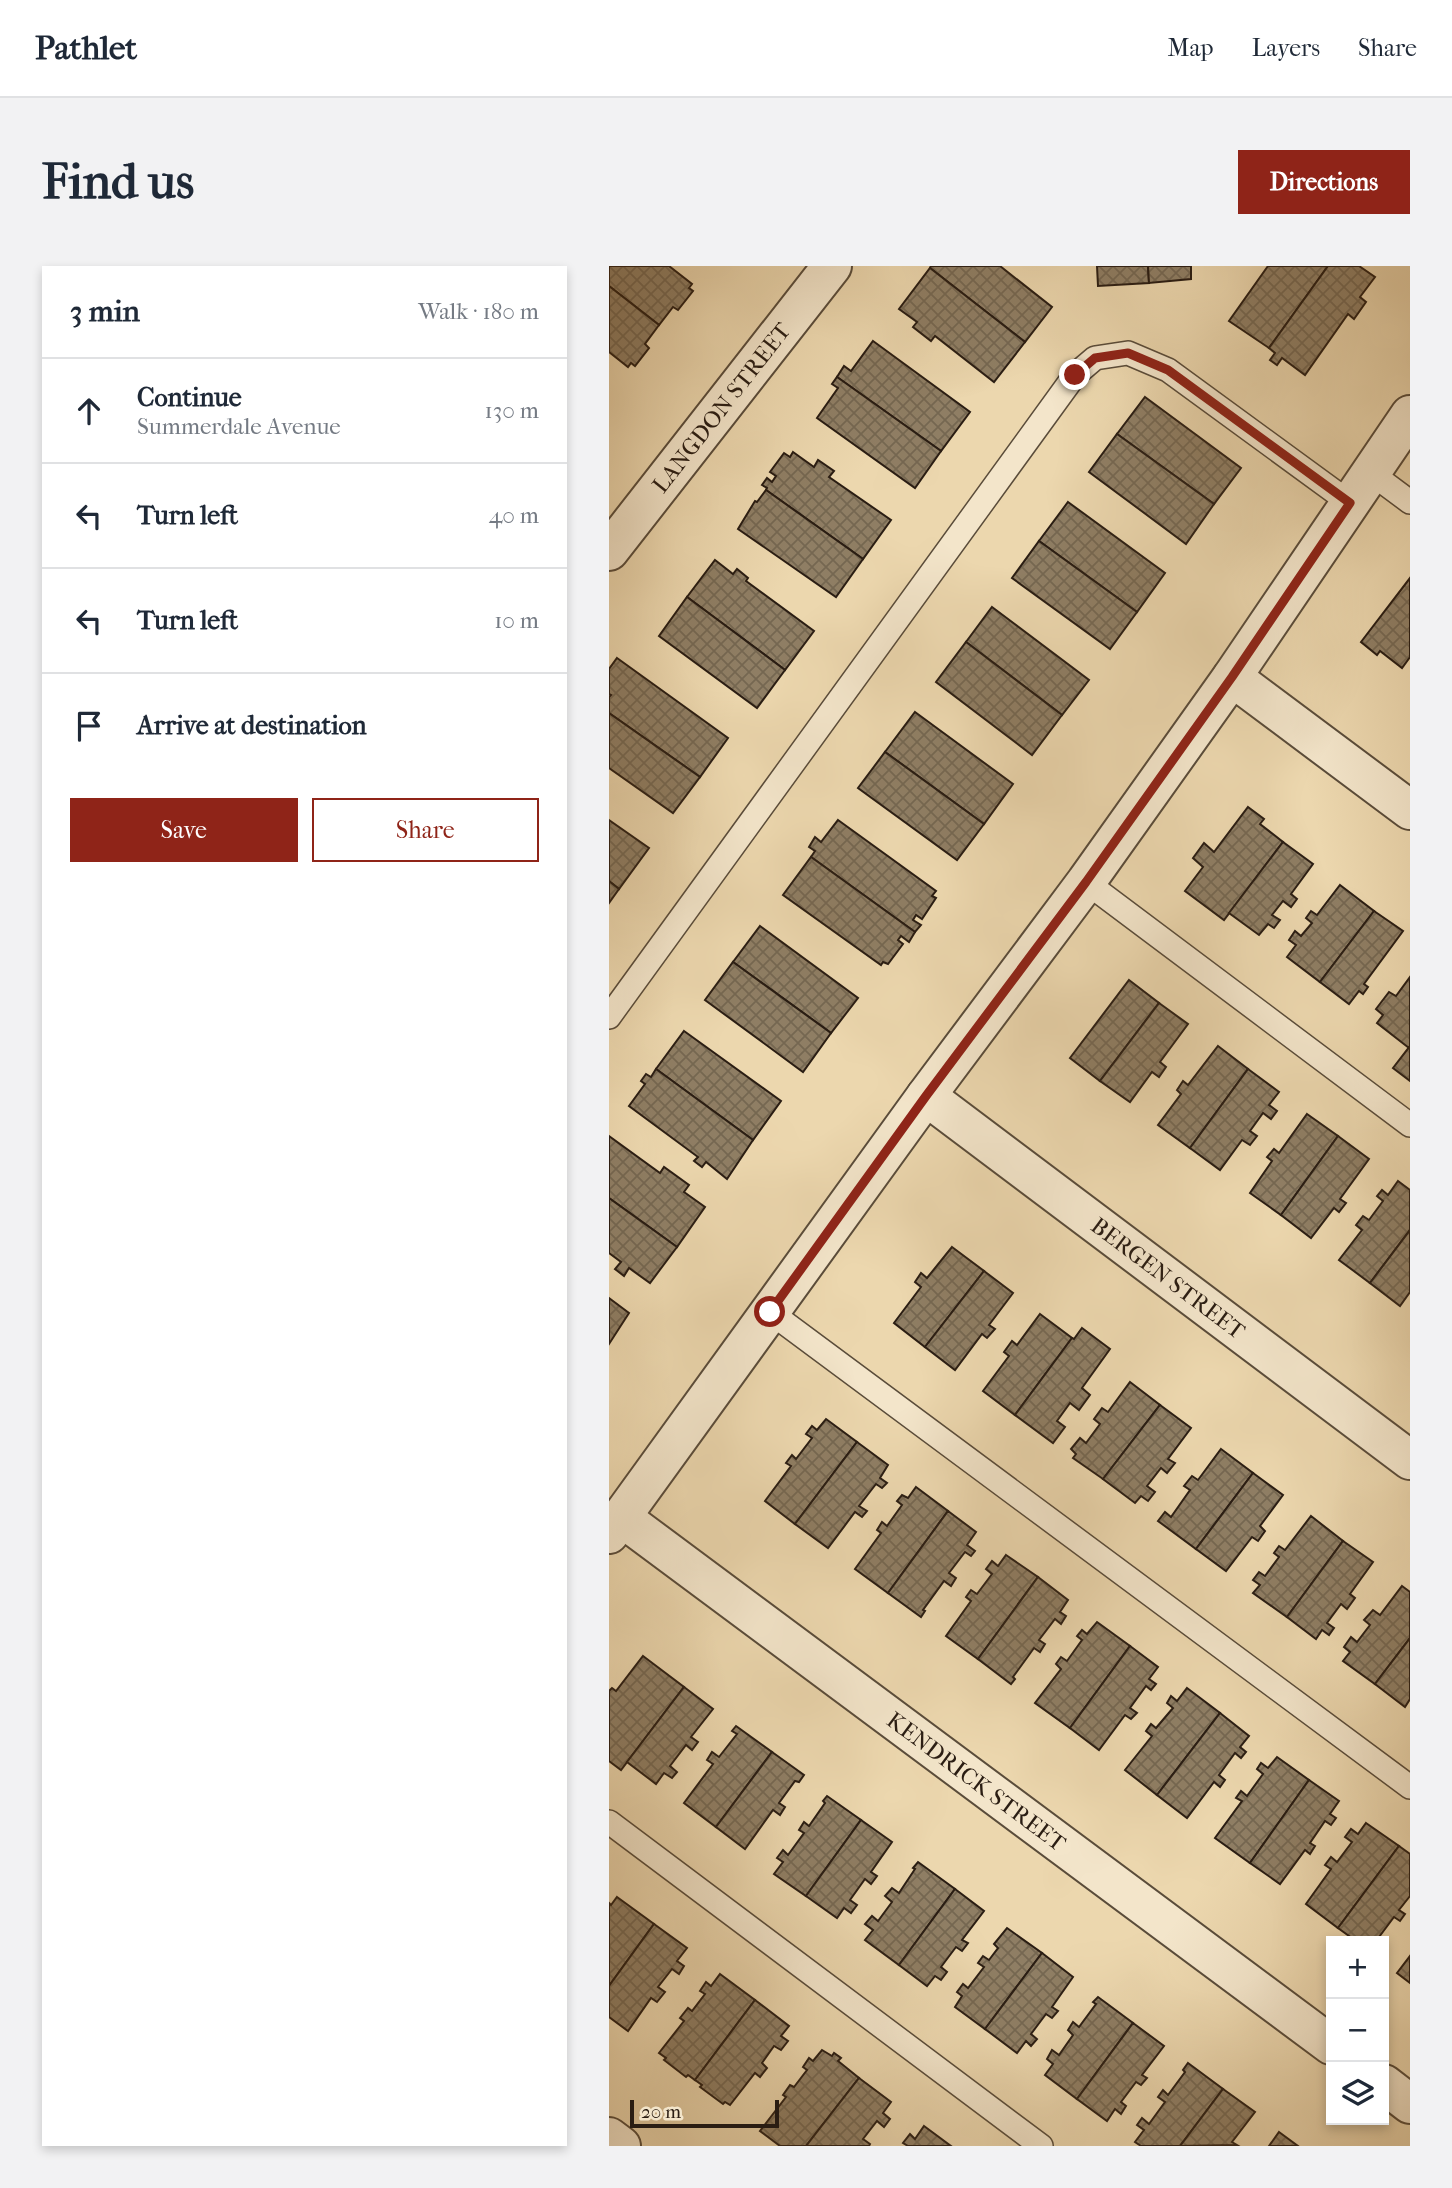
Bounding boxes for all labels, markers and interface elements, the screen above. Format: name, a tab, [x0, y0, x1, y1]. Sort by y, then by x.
text: Pathlet	[35, 29, 137, 68]
text: Map	[1168, 34, 1214, 62]
text: Layers	[1252, 34, 1320, 62]
text: Share	[1358, 34, 1417, 62]
button: Directions	[1238, 150, 1410, 214]
text: Find us	[42, 153, 194, 211]
text: 3 min	[70, 294, 140, 329]
text: Walk · 180 m	[418, 298, 539, 325]
street label: LANGDON STREET	[646, 317, 796, 498]
route end	[1059, 359, 1090, 390]
text: Continue	[137, 382, 242, 413]
icon: ahead	[70, 392, 108, 430]
text: 130 m	[485, 397, 539, 424]
text: Summerdale Avenue	[137, 413, 341, 440]
icon: left	[70, 497, 108, 535]
text: Turn left	[137, 500, 238, 531]
text: 40 m	[489, 502, 539, 529]
icon: left	[70, 602, 108, 640]
text: Turn left	[137, 605, 238, 636]
text: 10 m	[494, 607, 539, 634]
icon: arrive	[70, 707, 108, 745]
text: Arrive at destination	[137, 710, 367, 741]
button: Save	[70, 798, 298, 862]
button: Share	[312, 798, 539, 862]
street label: BERGEN STREET	[1086, 1212, 1251, 1345]
route start	[754, 1296, 785, 1327]
street label: KENDRICK STREET	[882, 1706, 1072, 1857]
map controls	[1326, 1936, 1389, 2125]
button: +	[1326, 1936, 1389, 1999]
button: −	[1326, 1999, 1389, 2062]
button: layers	[1326, 2062, 1389, 2125]
scale bar	[630, 2097, 779, 2129]
text: 20 m	[641, 2101, 681, 2123]

